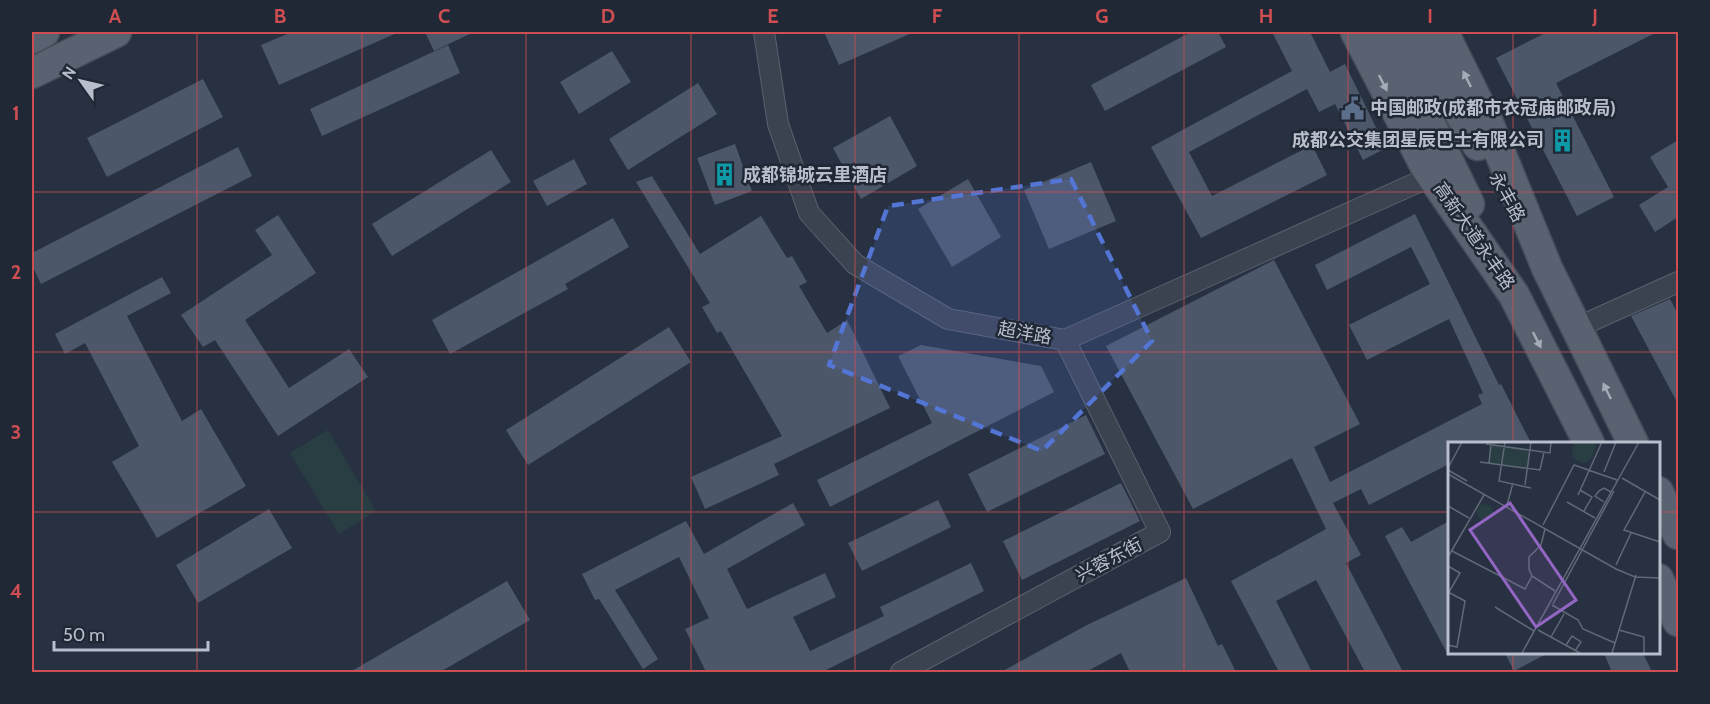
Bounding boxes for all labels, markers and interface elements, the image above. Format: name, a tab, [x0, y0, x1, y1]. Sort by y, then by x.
text: A	[109, 4, 122, 28]
text: B	[274, 4, 286, 28]
text: C	[438, 4, 450, 28]
text: D	[601, 4, 615, 28]
text: E	[767, 4, 779, 28]
text: F	[932, 4, 943, 28]
text: G	[1095, 4, 1109, 28]
text: H	[1259, 4, 1273, 28]
text: I	[1427, 4, 1433, 28]
text: J	[1591, 4, 1598, 28]
north arrow	[51, 51, 111, 111]
text: N	[58, 63, 80, 83]
one-way arrow	[1462, 70, 1472, 88]
one-way arrow	[1378, 75, 1388, 92]
public building icon: 中国邮政(成都市衣冠庙邮政局)	[1339, 95, 1365, 121]
place label: 中国邮政(成都市衣冠庙邮政局)	[1370, 97, 1616, 119]
text: 1	[12, 101, 20, 125]
building icon: 成都公交集团星辰巴士有限公司	[1549, 127, 1575, 153]
place label: 成都公交集团星辰巴士有限公司	[1292, 129, 1544, 151]
building icon: 成都锦城云里酒店	[712, 162, 738, 188]
place label: 成都锦城云里酒店	[743, 164, 887, 186]
street label: 永丰路	[1484, 168, 1530, 226]
street label: 高新大道永丰路	[1429, 178, 1519, 294]
text: 2	[11, 260, 21, 284]
street label: 超洋路	[997, 317, 1053, 349]
one-way arrow	[1532, 332, 1542, 349]
one-way arrow	[1603, 382, 1612, 399]
text: 3	[11, 420, 21, 444]
inset map	[1448, 442, 1659, 653]
street label: 兴蓉东街	[1072, 533, 1146, 587]
text: 4	[10, 579, 22, 603]
scale bar	[54, 614, 208, 652]
text: 50 m	[63, 624, 105, 646]

